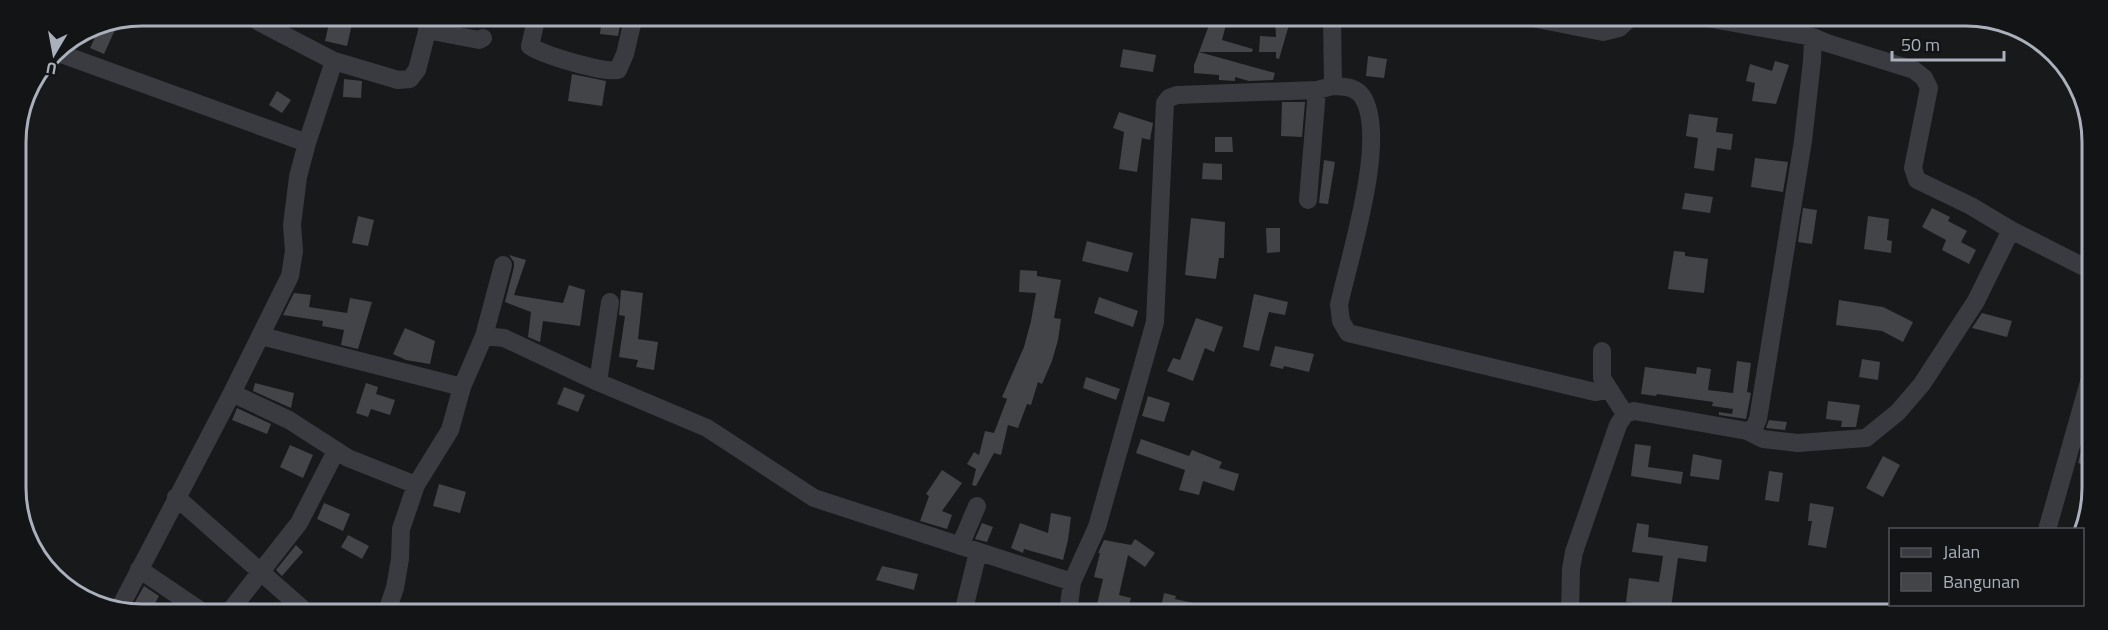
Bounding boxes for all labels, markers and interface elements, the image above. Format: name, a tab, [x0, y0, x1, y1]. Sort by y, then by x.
north arrow	[24, 24, 84, 84]
scale bar	[1892, 24, 2004, 62]
text: 50 m	[1901, 31, 1940, 58]
text: U	[44, 56, 59, 81]
legend	[1889, 528, 2084, 606]
text: Jalan	[1943, 538, 1980, 565]
text: Bangunan	[1943, 568, 2020, 595]

